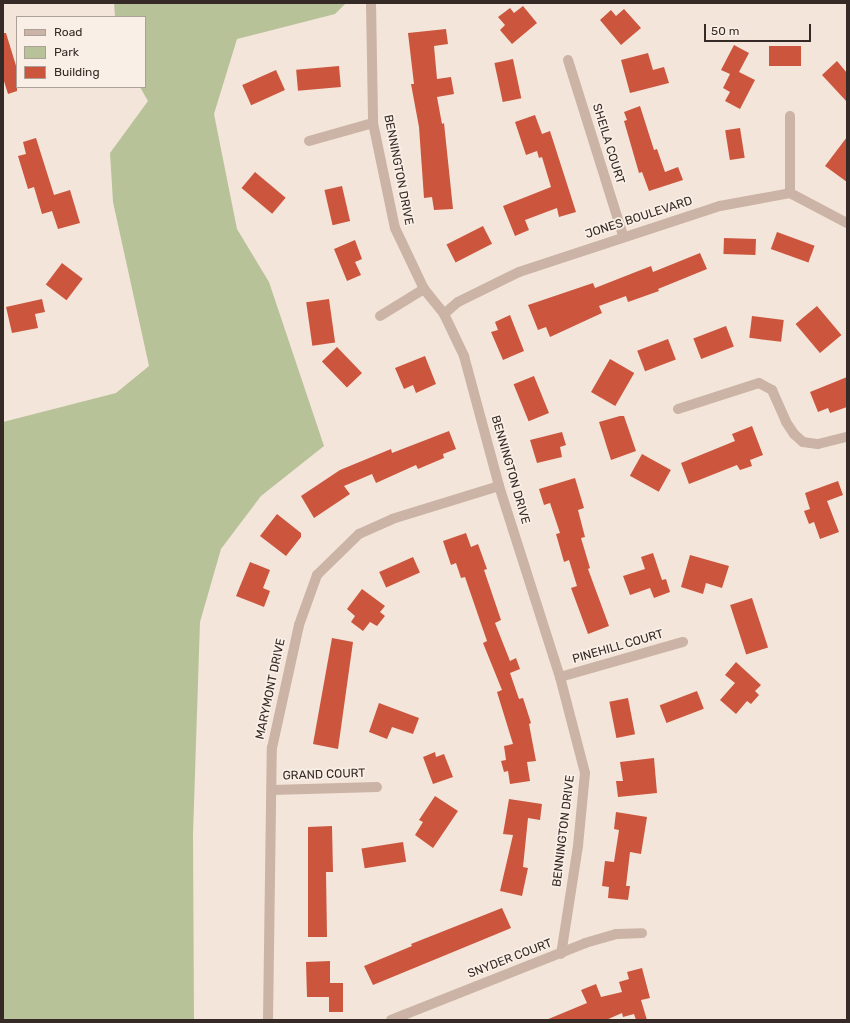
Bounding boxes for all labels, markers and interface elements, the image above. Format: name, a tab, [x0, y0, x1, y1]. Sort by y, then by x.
legend	[16, 16, 146, 88]
scale bar	[706, 16, 813, 42]
text: 50 m	[711, 24, 739, 38]
text: Road	[54, 25, 82, 39]
text: Park	[54, 45, 79, 59]
text: Building	[54, 65, 100, 79]
street label: SHEILA COURT	[589, 102, 627, 186]
street label: BENNINGTON DRIVE	[380, 113, 416, 227]
street label: JONES BOULEVARD	[584, 194, 694, 242]
street label: BENNINGTON DRIVE	[488, 414, 532, 526]
street label: PINEHILL COURT	[571, 627, 665, 667]
street label: MARYMONT DRIVE	[253, 637, 289, 741]
street label: GRAND COURT	[282, 766, 366, 784]
street label: BENNINGTON DRIVE	[550, 774, 578, 888]
street label: SNYDER COURT	[466, 936, 554, 982]

